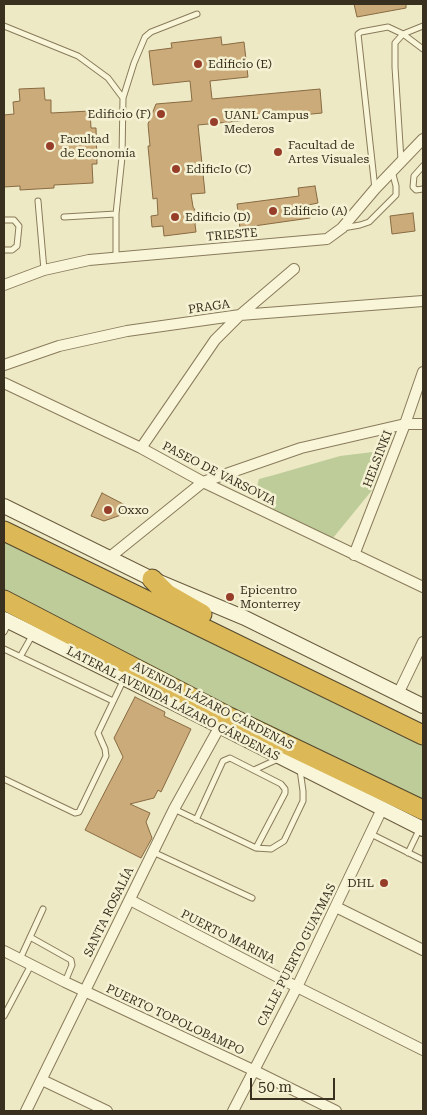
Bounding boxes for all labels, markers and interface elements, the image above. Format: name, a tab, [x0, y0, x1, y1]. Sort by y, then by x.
place label: Edificio (E)	[208, 57, 272, 71]
marker: Edificio (E)	[192, 58, 204, 70]
place label: Edificio (F)	[88, 107, 151, 121]
marker: Edificio (F)	[155, 108, 167, 120]
place label: UANL Campus Mederos	[224, 108, 309, 136]
marker: UANL Campus Mederos	[208, 116, 220, 128]
place label: Facultad de Economía	[60, 132, 136, 160]
place label: Facultad de Artes Visuales	[288, 138, 369, 166]
marker: Facultad de Economía	[44, 140, 56, 152]
marker: Facultad de Artes Visuales	[272, 146, 284, 158]
place label: EdificIo (C)	[186, 162, 251, 176]
marker: EdificIo (C)	[170, 163, 182, 175]
place label: Edificio (A)	[283, 204, 348, 218]
marker: Edificio (A)	[267, 205, 279, 217]
place label: Edificio (D)	[185, 210, 250, 224]
marker: Edificio (D)	[169, 211, 181, 223]
street label: TRIESTE	[206, 226, 258, 244]
street label: PRAGA	[187, 297, 231, 317]
street label: HELSINKI	[361, 428, 395, 490]
street label: PASEO DE VARSOVIA	[160, 439, 278, 509]
place label: Oxxo	[118, 503, 149, 517]
marker: Oxxo	[102, 504, 114, 516]
place label: Epicentro Monterrey	[240, 583, 301, 611]
marker: Epicentro Monterrey	[224, 591, 236, 603]
street label: LATERAL AVENIDA LÁZARO CÁRDENAS	[64, 644, 282, 764]
street label: AVENIDA LÁZARO CÁRDENAS	[130, 659, 296, 753]
street label: SANTA ROSALÍA	[81, 865, 137, 959]
place label: DHL	[347, 876, 374, 890]
marker: DHL	[378, 877, 390, 889]
street label: CALLE PUERTO GUAYMAS	[255, 881, 339, 1029]
street label: PUERTO MARINA	[178, 907, 278, 967]
street label: PUERTO TOPOLOBAMPO	[104, 982, 246, 1058]
scale bar	[252, 1068, 337, 1100]
text: 50 m	[258, 1078, 292, 1096]

